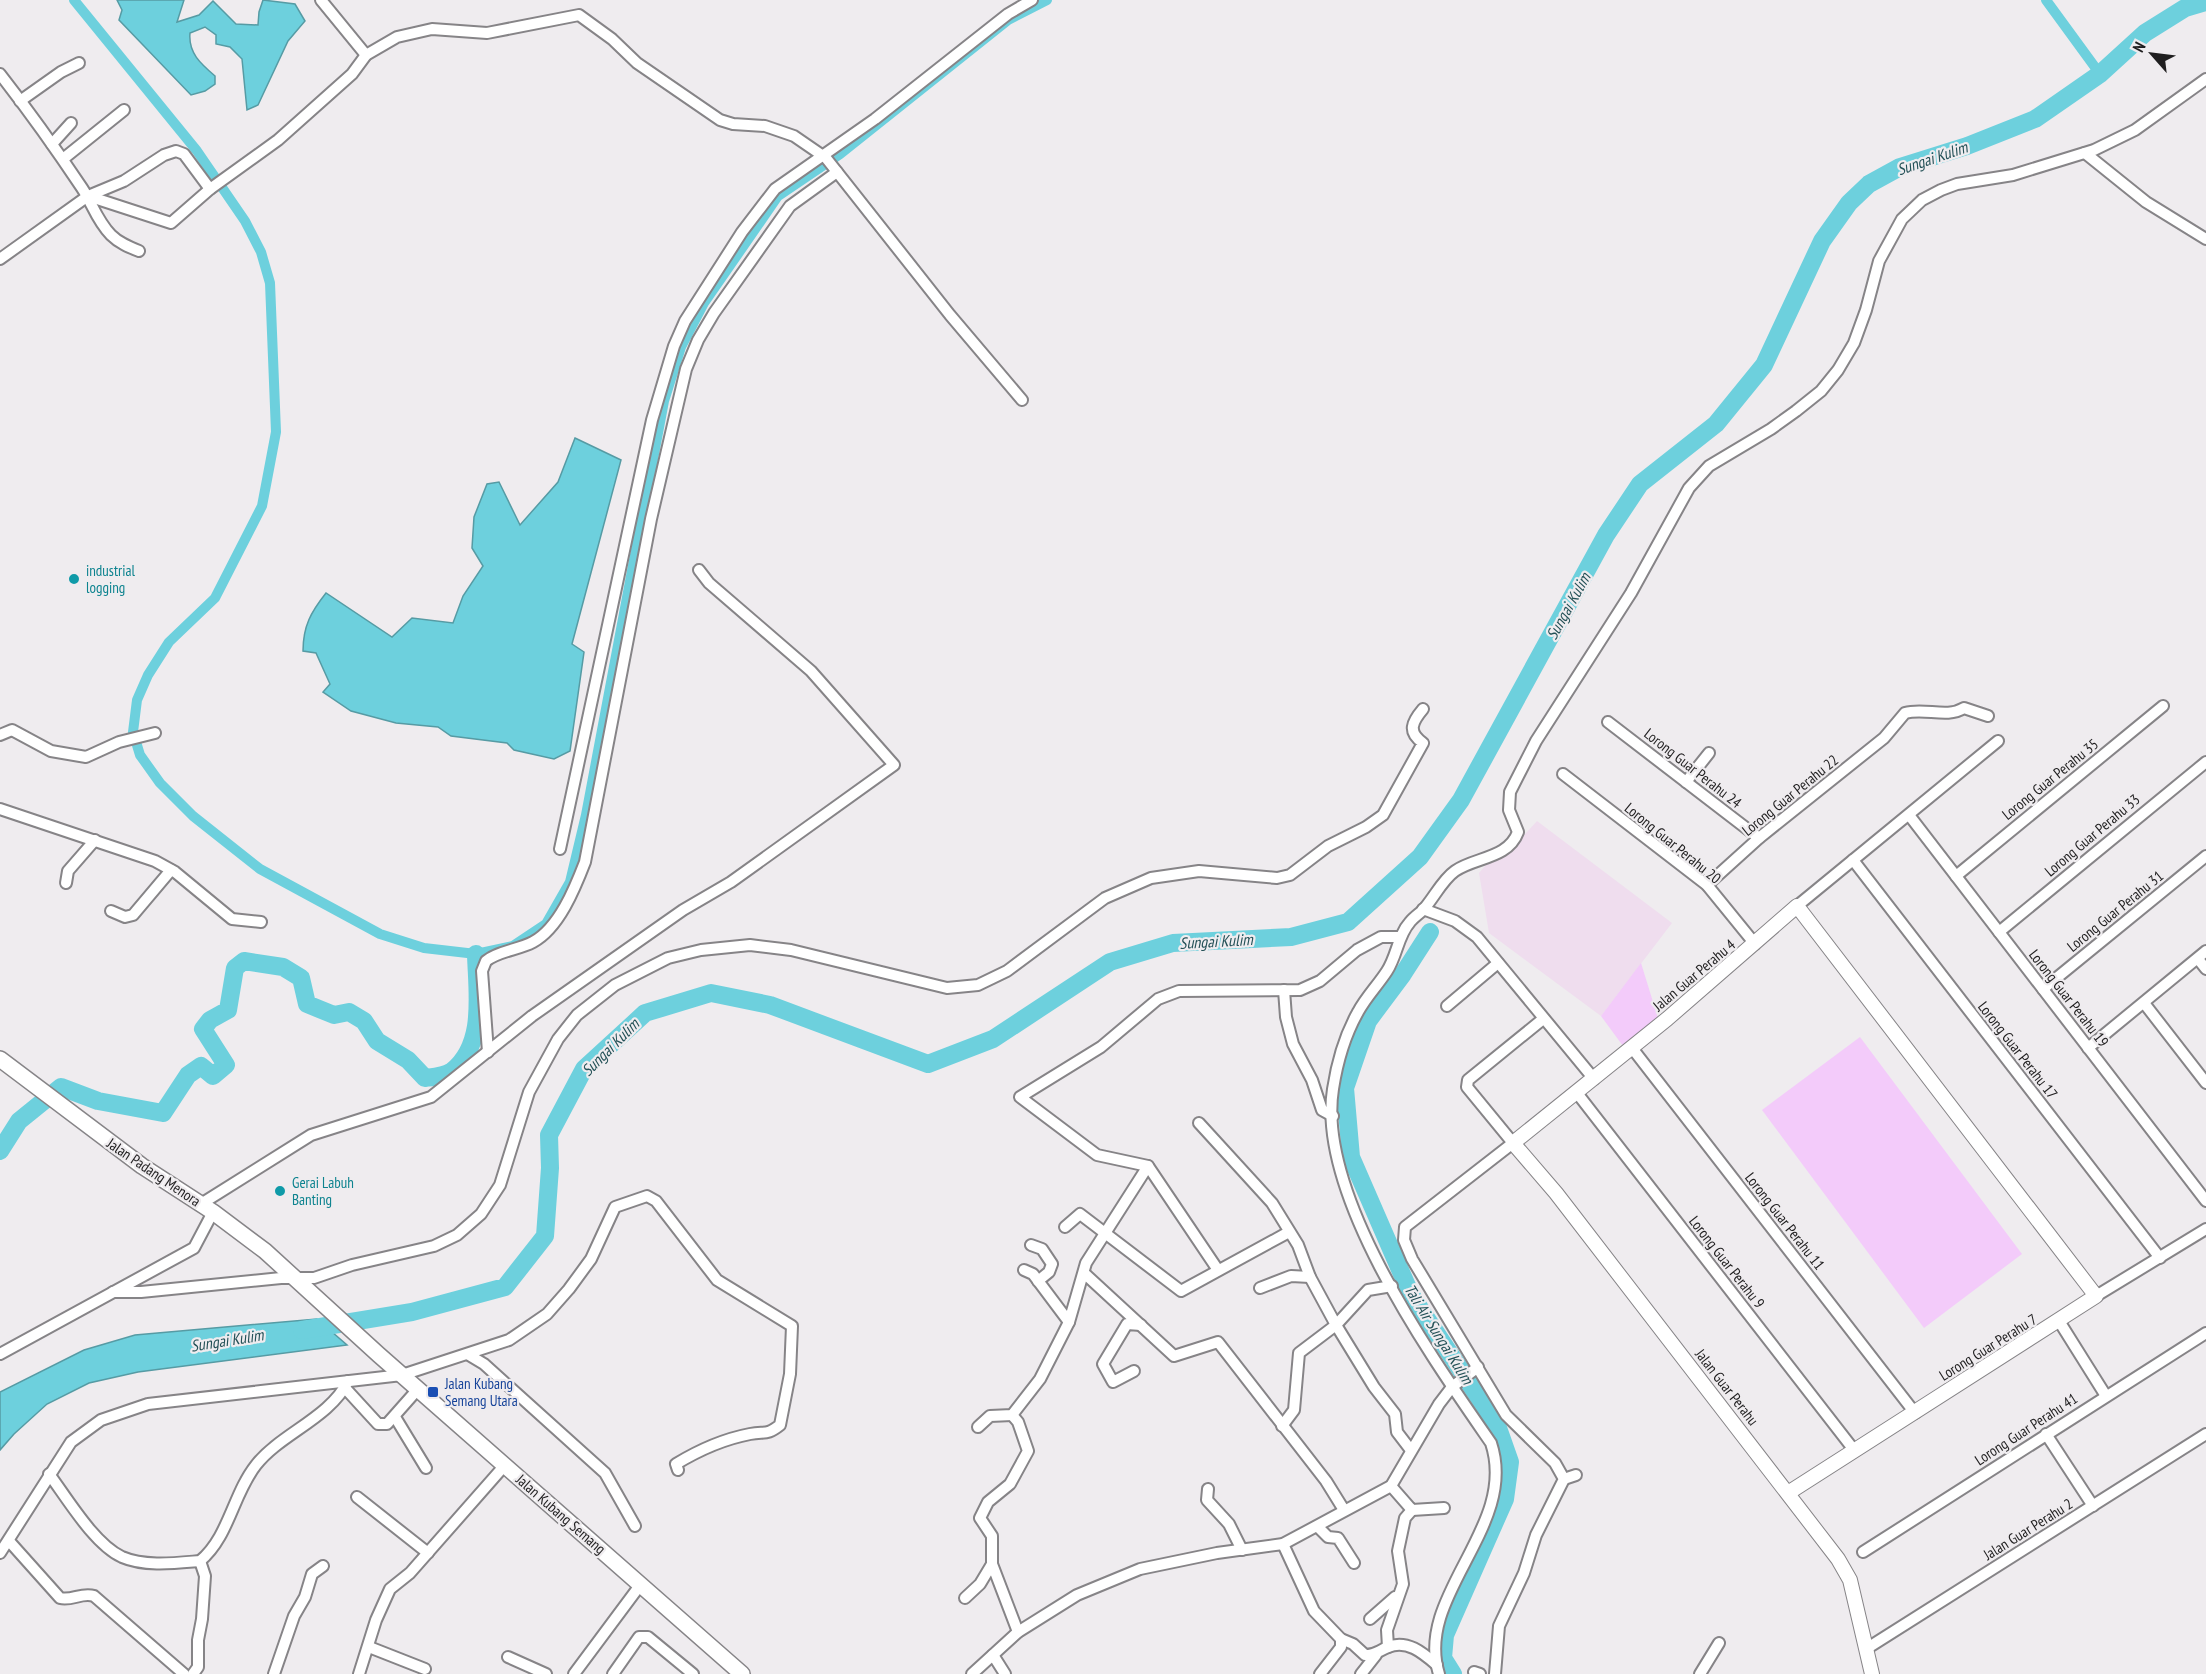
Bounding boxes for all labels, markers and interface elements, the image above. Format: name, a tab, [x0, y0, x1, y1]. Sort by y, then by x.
north arrow	[2122, 24, 2182, 84]
text: N	[2128, 38, 2150, 55]
water label: Sungai Kulim	[1894, 136, 1971, 179]
place label: industrial logging	[86, 561, 135, 597]
water label: Sungai Kulim	[1542, 568, 1595, 643]
marker: industrial logging	[67, 572, 81, 586]
street label: Lorong Guar Perahu 24	[1640, 724, 1746, 812]
street label: Lorong Guar Perahu 35	[1998, 734, 2102, 824]
street label: Lorong Guar Perahu 22	[1738, 750, 1842, 840]
street label: Lorong Guar Perahu 33	[2041, 790, 2143, 880]
street label: Lorong Guar Perahu 20	[1621, 798, 1725, 888]
street label: Lorong Guar Perahu 31	[2063, 866, 2167, 956]
water label: Sungai Kulim	[1179, 929, 1255, 953]
street label: Jalan Guar Perahu 4	[1648, 935, 1739, 1016]
street label: Lorong Guar Perahu 19	[2025, 945, 2113, 1051]
street label: Lorong Guar Perahu 17	[1974, 997, 2062, 1103]
water label: Sungai Kulim	[577, 1013, 644, 1080]
street label: Jalan Padang Menora	[103, 1133, 204, 1210]
street label: Lorong Guar Perahu 11	[1741, 1168, 1829, 1274]
place label: Gerai Labuh Banting	[292, 1173, 354, 1209]
marker: Gerai Labuh Banting	[273, 1184, 287, 1198]
street label: Lorong Guar Perahu 9	[1685, 1212, 1769, 1312]
water label: Tali Air Sungai Kulim	[1400, 1280, 1479, 1389]
street label: Lorong Guar Perahu 7	[1936, 1309, 2040, 1385]
water label: Sungai Kulim	[189, 1324, 266, 1356]
street label: Jalan Guar Perahu	[1691, 1344, 1763, 1429]
place label: Jalan Kubang Semang Utara	[444, 1374, 518, 1410]
marker: Jalan Kubang Semang Utara	[426, 1385, 440, 1399]
street label: Lorong Guar Perahu 41	[1971, 1389, 2081, 1469]
street label: Jalan Kubang Semang	[511, 1469, 610, 1558]
street label: Jalan Guar Perahu 2	[1979, 1494, 2076, 1565]

